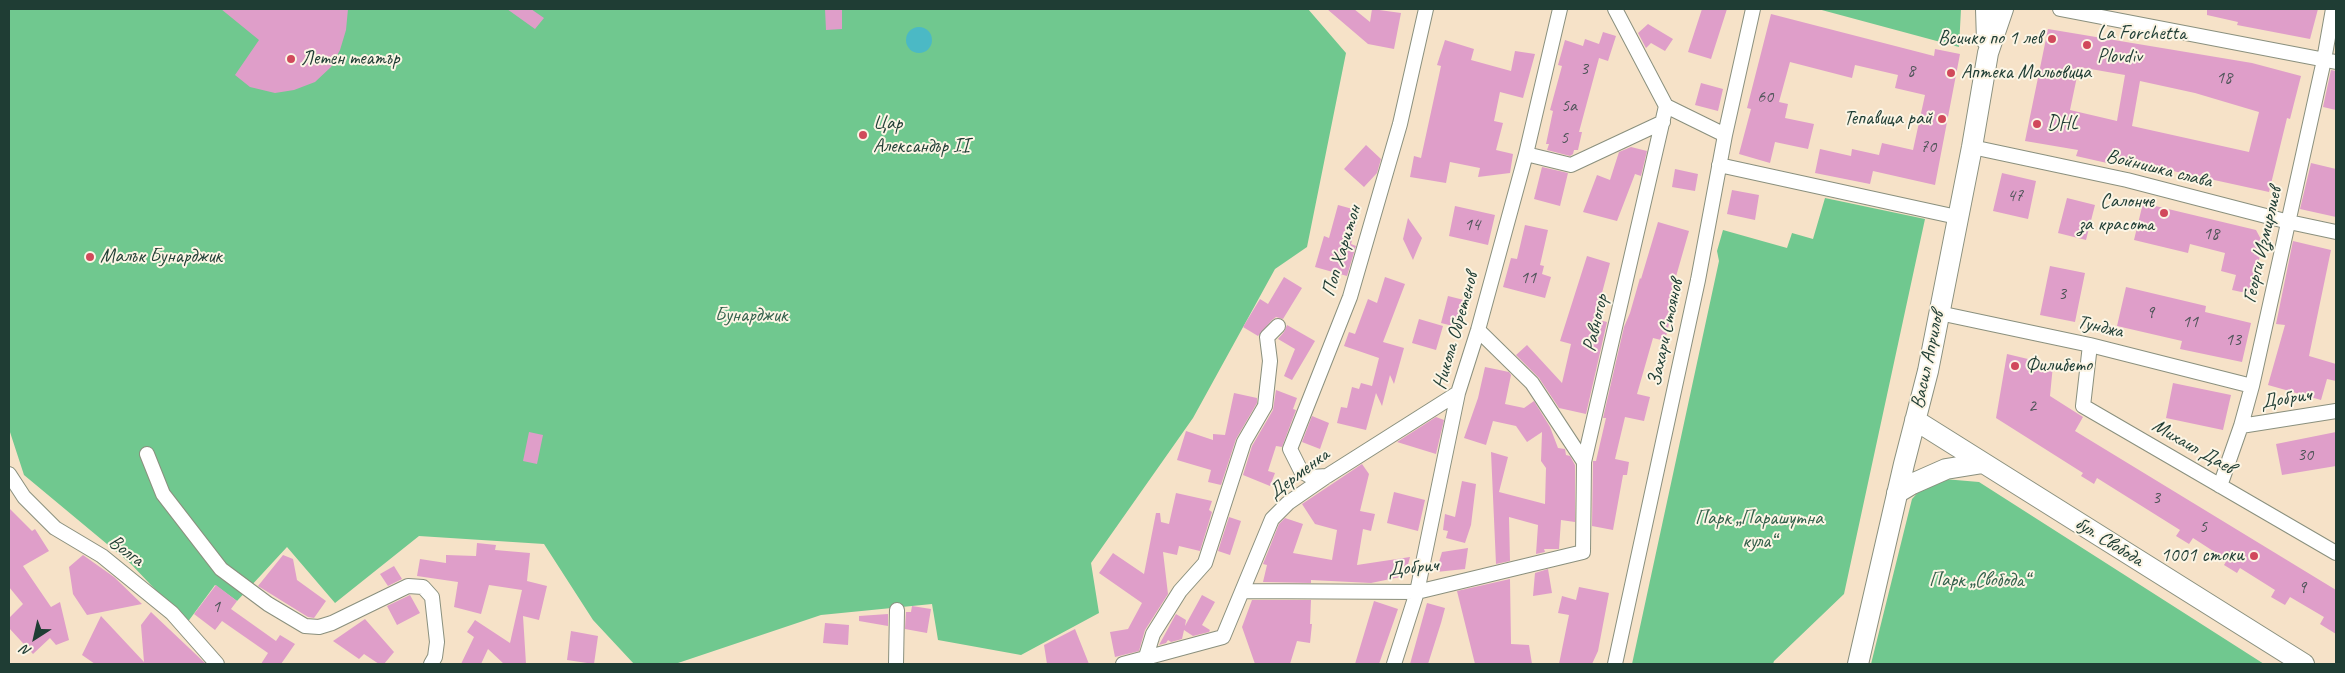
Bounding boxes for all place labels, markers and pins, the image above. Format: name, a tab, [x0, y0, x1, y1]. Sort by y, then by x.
place label: La Forchetta Plovdiv	[2097, 22, 2186, 69]
place label: Всичко по 1 лев	[1938, 27, 2042, 51]
marker: Всичко по 1 лев	[2046, 33, 2058, 45]
marker: La Forchetta Plovdiv	[2081, 39, 2093, 51]
place label: Летен театър	[301, 47, 400, 71]
marker: Летен театър	[285, 53, 297, 65]
place label: Аптека Мальовица	[1961, 61, 2091, 85]
marker: Аптека Мальовица	[1945, 67, 1957, 79]
place label: Тепавица рай	[1844, 107, 1932, 131]
place label: Цар Александър II	[873, 112, 969, 159]
place label: DHL	[2047, 112, 2078, 136]
marker: Тепавица рай	[1936, 113, 1948, 125]
marker: DHL	[2031, 118, 2043, 130]
marker: Цар Александър II	[857, 129, 869, 141]
place label: Салонче за красота	[2078, 190, 2154, 237]
marker: Салонче за красота	[2158, 207, 2170, 219]
place label: Малък Бунарджик	[100, 245, 222, 269]
marker: Малък Бунарджик	[84, 251, 96, 263]
place label: Филибето	[2025, 354, 2092, 378]
marker: Филибето	[2009, 360, 2021, 372]
place label: 1001 стоки	[2161, 544, 2244, 568]
marker: 1001 стоки	[2248, 550, 2260, 562]

